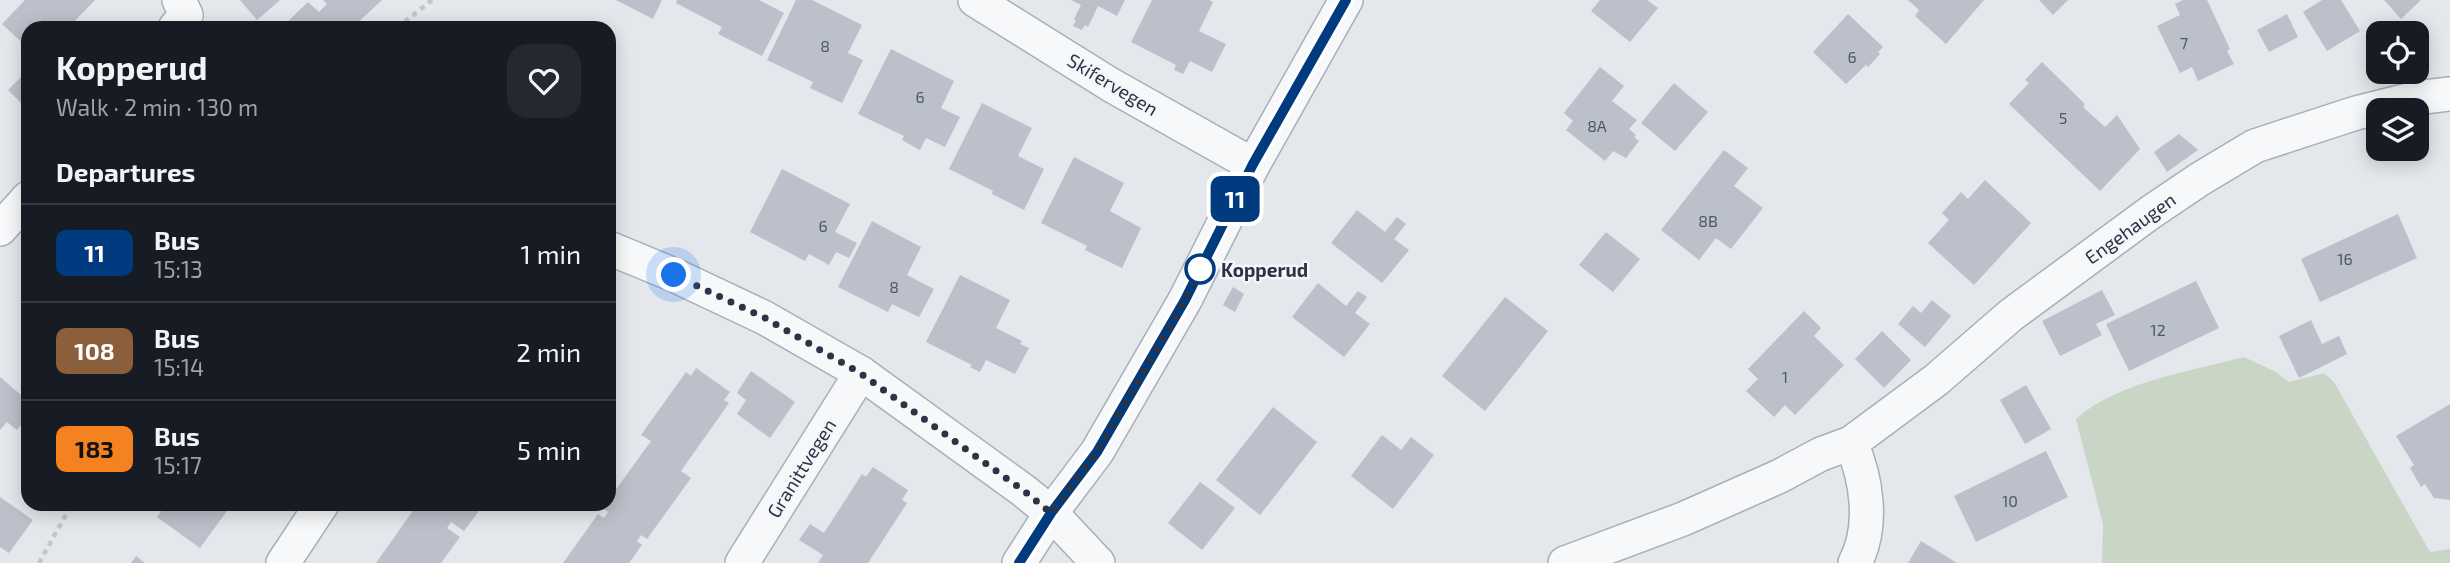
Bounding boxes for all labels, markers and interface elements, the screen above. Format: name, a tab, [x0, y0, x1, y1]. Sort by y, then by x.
map controls	[2366, 21, 2429, 161]
button: locate	[2366, 21, 2429, 84]
house number: 7	[2180, 33, 2188, 52]
house number: 8	[820, 36, 830, 55]
button: heart	[507, 44, 581, 118]
text: Kopperud	[56, 47, 207, 87]
house number: 6	[1847, 47, 1857, 66]
street label: Skifervegen	[1063, 48, 1163, 120]
house number: 6	[915, 87, 925, 106]
text: Walk · 2 min · 130 m	[56, 93, 258, 121]
button: layers	[2366, 98, 2429, 161]
house number: 5	[2059, 108, 2067, 127]
house number: 8A	[1587, 116, 1607, 135]
text: Departures	[56, 156, 195, 187]
line badge: 11	[1204, 176, 1266, 222]
text: 11	[1225, 184, 1245, 213]
street label: Engehaugen	[2080, 187, 2180, 269]
house number: 8B	[1698, 211, 1718, 230]
house number: 6	[818, 216, 828, 235]
text: Bus	[154, 224, 200, 255]
text: 11	[84, 238, 105, 267]
text: 1 min	[521, 238, 581, 269]
house number: 16	[2337, 249, 2353, 268]
marker: Kopperud	[1185, 254, 1215, 284]
text: 15:13	[154, 255, 203, 283]
your location	[656, 257, 691, 292]
place label: Kopperud	[1221, 258, 1308, 281]
house number: 8	[889, 277, 899, 296]
house number: 12	[2150, 320, 2166, 339]
text: Bus	[154, 322, 200, 353]
text: 108	[74, 336, 115, 365]
text: 2 min	[516, 336, 581, 367]
text: 15:14	[154, 353, 204, 381]
house number: 1	[1782, 367, 1788, 386]
street label: Granittvegen	[762, 414, 840, 522]
text: Bus	[154, 420, 200, 451]
text: 183	[75, 434, 114, 463]
text: 5 min	[517, 434, 581, 465]
text: 15:17	[154, 451, 202, 479]
house number: 10	[2002, 491, 2018, 510]

